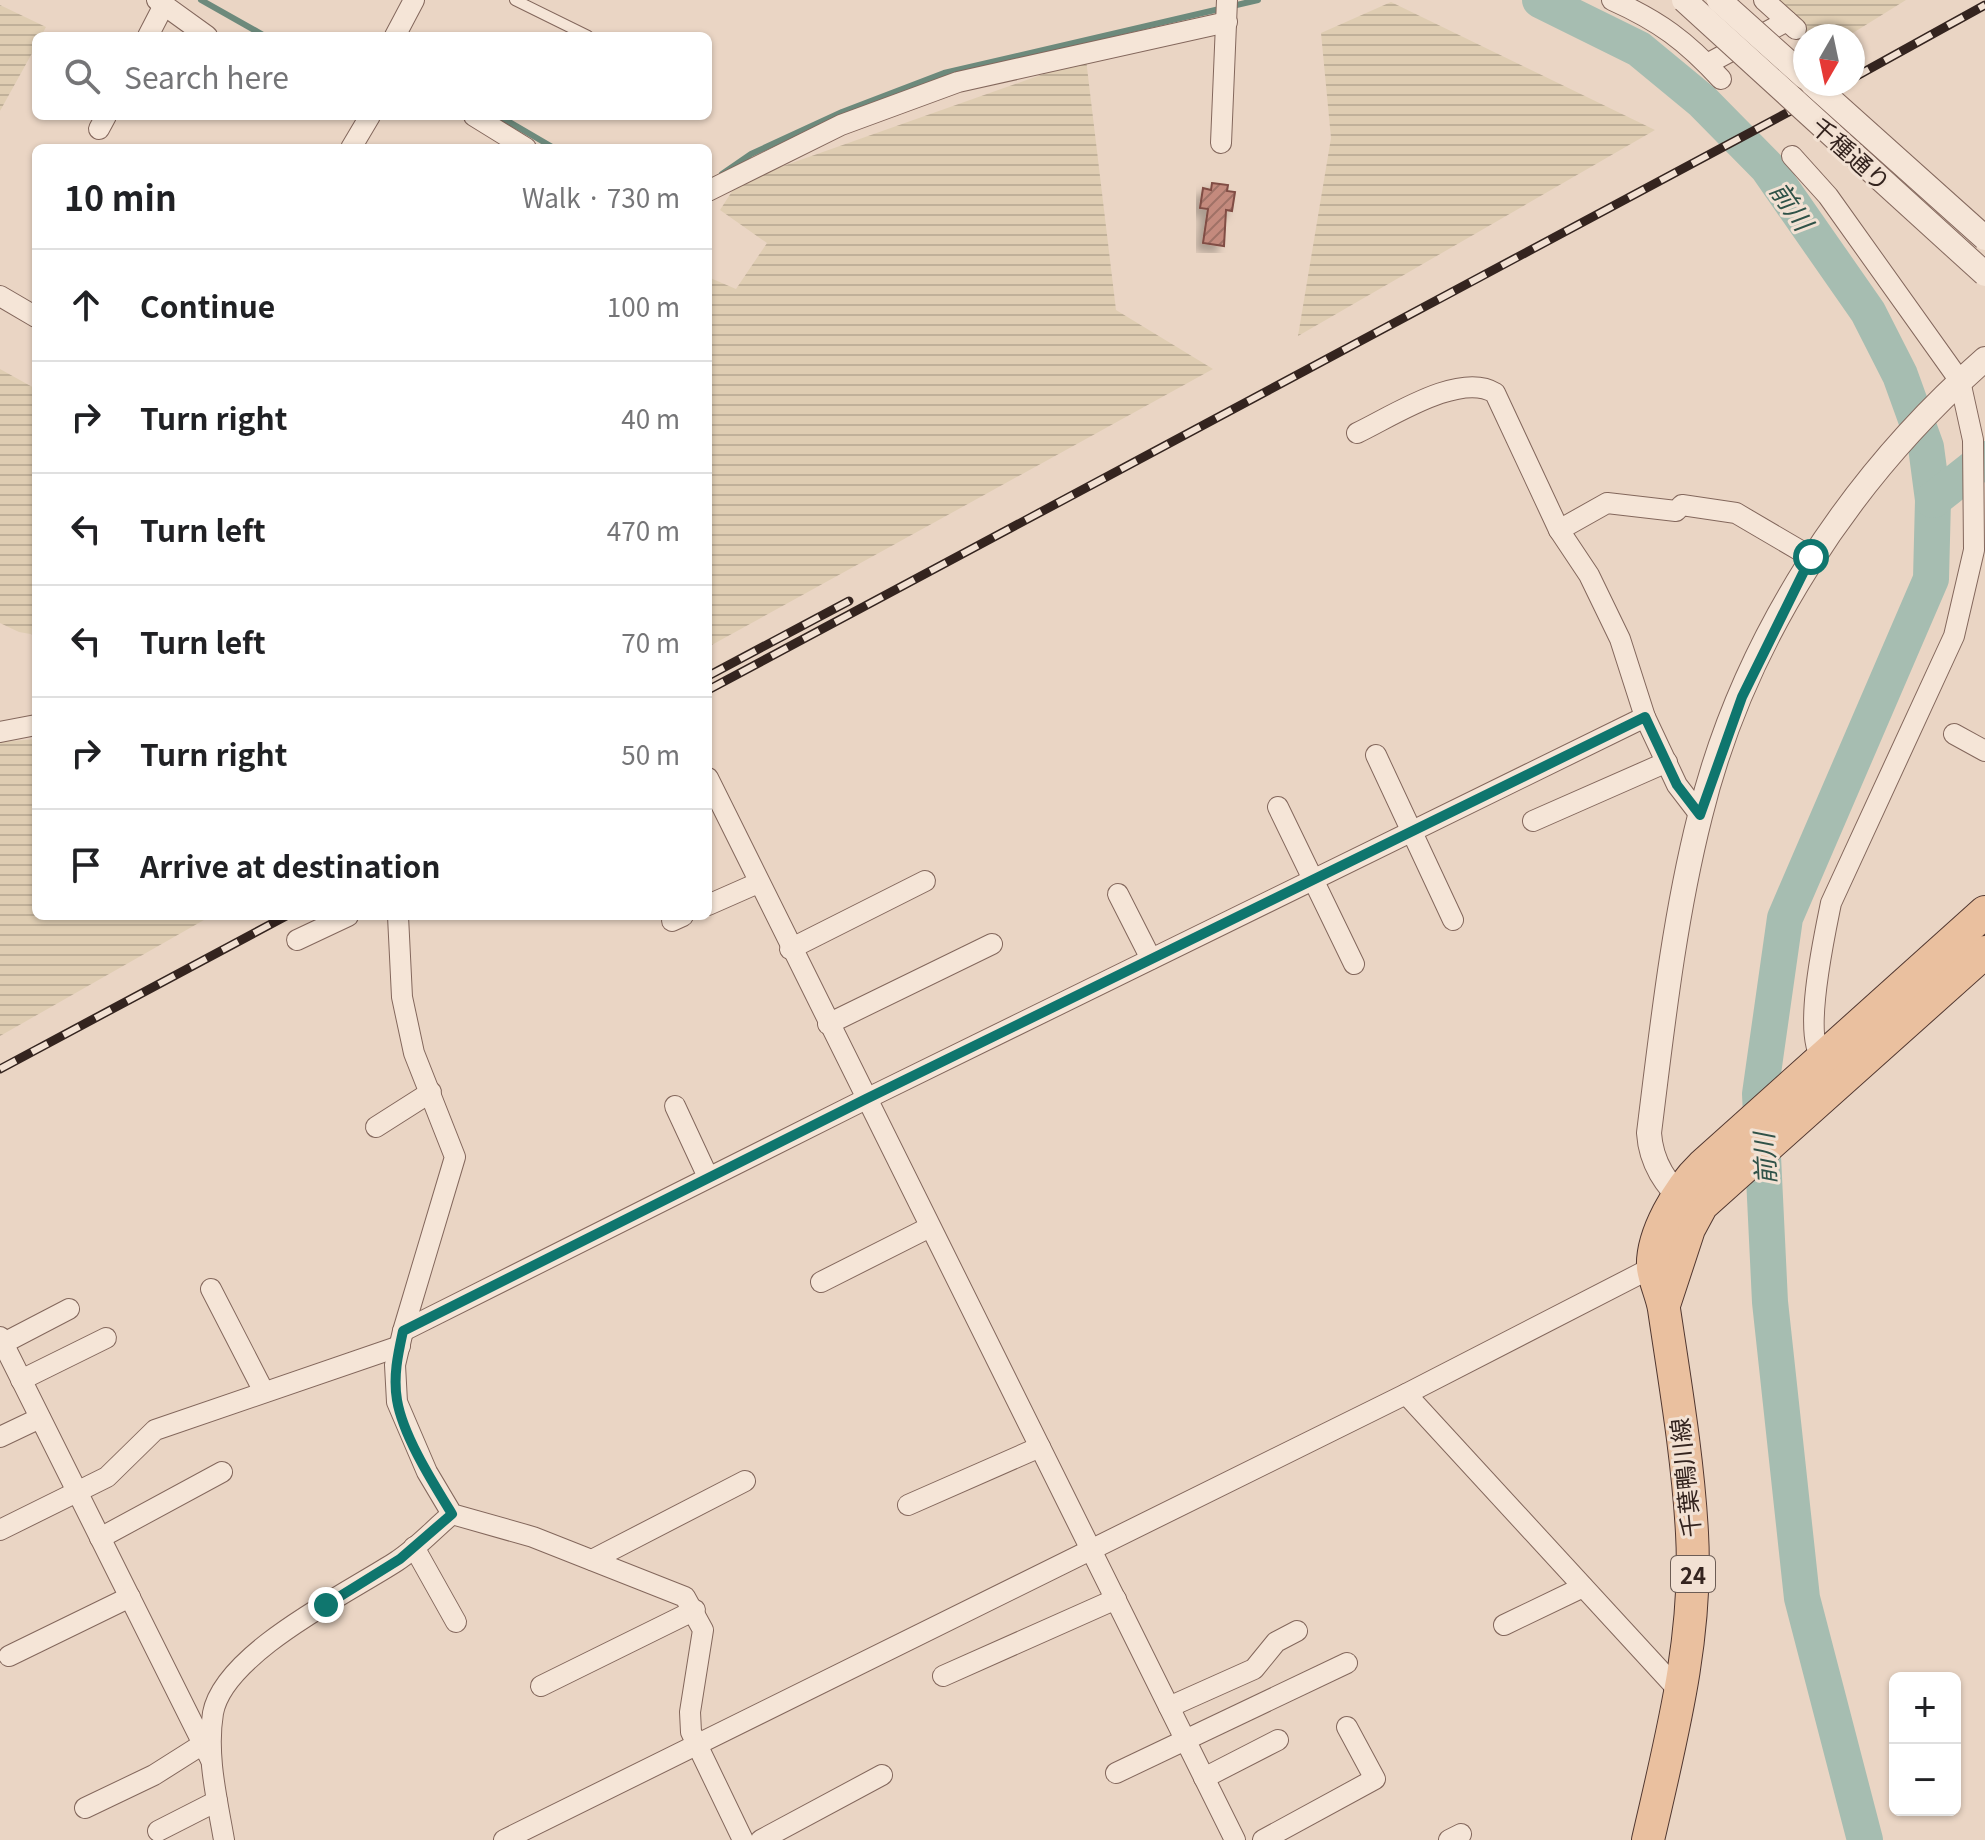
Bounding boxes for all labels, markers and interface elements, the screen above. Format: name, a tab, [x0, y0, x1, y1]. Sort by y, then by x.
north arrow	[1793, 24, 1865, 96]
search box	[32, 32, 712, 120]
icon: search	[60, 54, 104, 98]
text: Search here	[124, 54, 289, 98]
street label: 千種通り	[1805, 108, 1899, 198]
text: 10 min	[64, 172, 177, 221]
water label: 前川	[1763, 173, 1825, 239]
text: Walk · 730 m	[522, 178, 680, 215]
icon: ahead	[64, 283, 108, 327]
text: Continue	[140, 283, 275, 327]
text: 100 m	[607, 287, 680, 324]
icon: right	[64, 395, 108, 439]
text: Turn right	[140, 395, 287, 439]
text: 40 m	[621, 399, 680, 436]
icon: left	[64, 507, 108, 551]
text: Turn left	[140, 507, 266, 551]
text: 470 m	[607, 511, 680, 548]
route start	[1793, 539, 1829, 575]
icon: left	[64, 619, 108, 663]
text: Turn left	[140, 619, 266, 663]
text: 70 m	[621, 623, 680, 660]
icon: right	[64, 731, 108, 775]
text: Turn right	[140, 731, 287, 775]
text: 50 m	[621, 735, 680, 772]
icon: arrive	[64, 843, 108, 887]
text: Arrive at destination	[140, 843, 441, 887]
water label: 前川	[1743, 1129, 1783, 1186]
street label: 千葉鴨川線	[1660, 1416, 1708, 1540]
road number: 24	[1671, 1556, 1715, 1592]
route end	[308, 1587, 344, 1623]
map controls	[1889, 1672, 1961, 1816]
button: +	[1889, 1672, 1961, 1744]
button: −	[1889, 1744, 1961, 1816]

